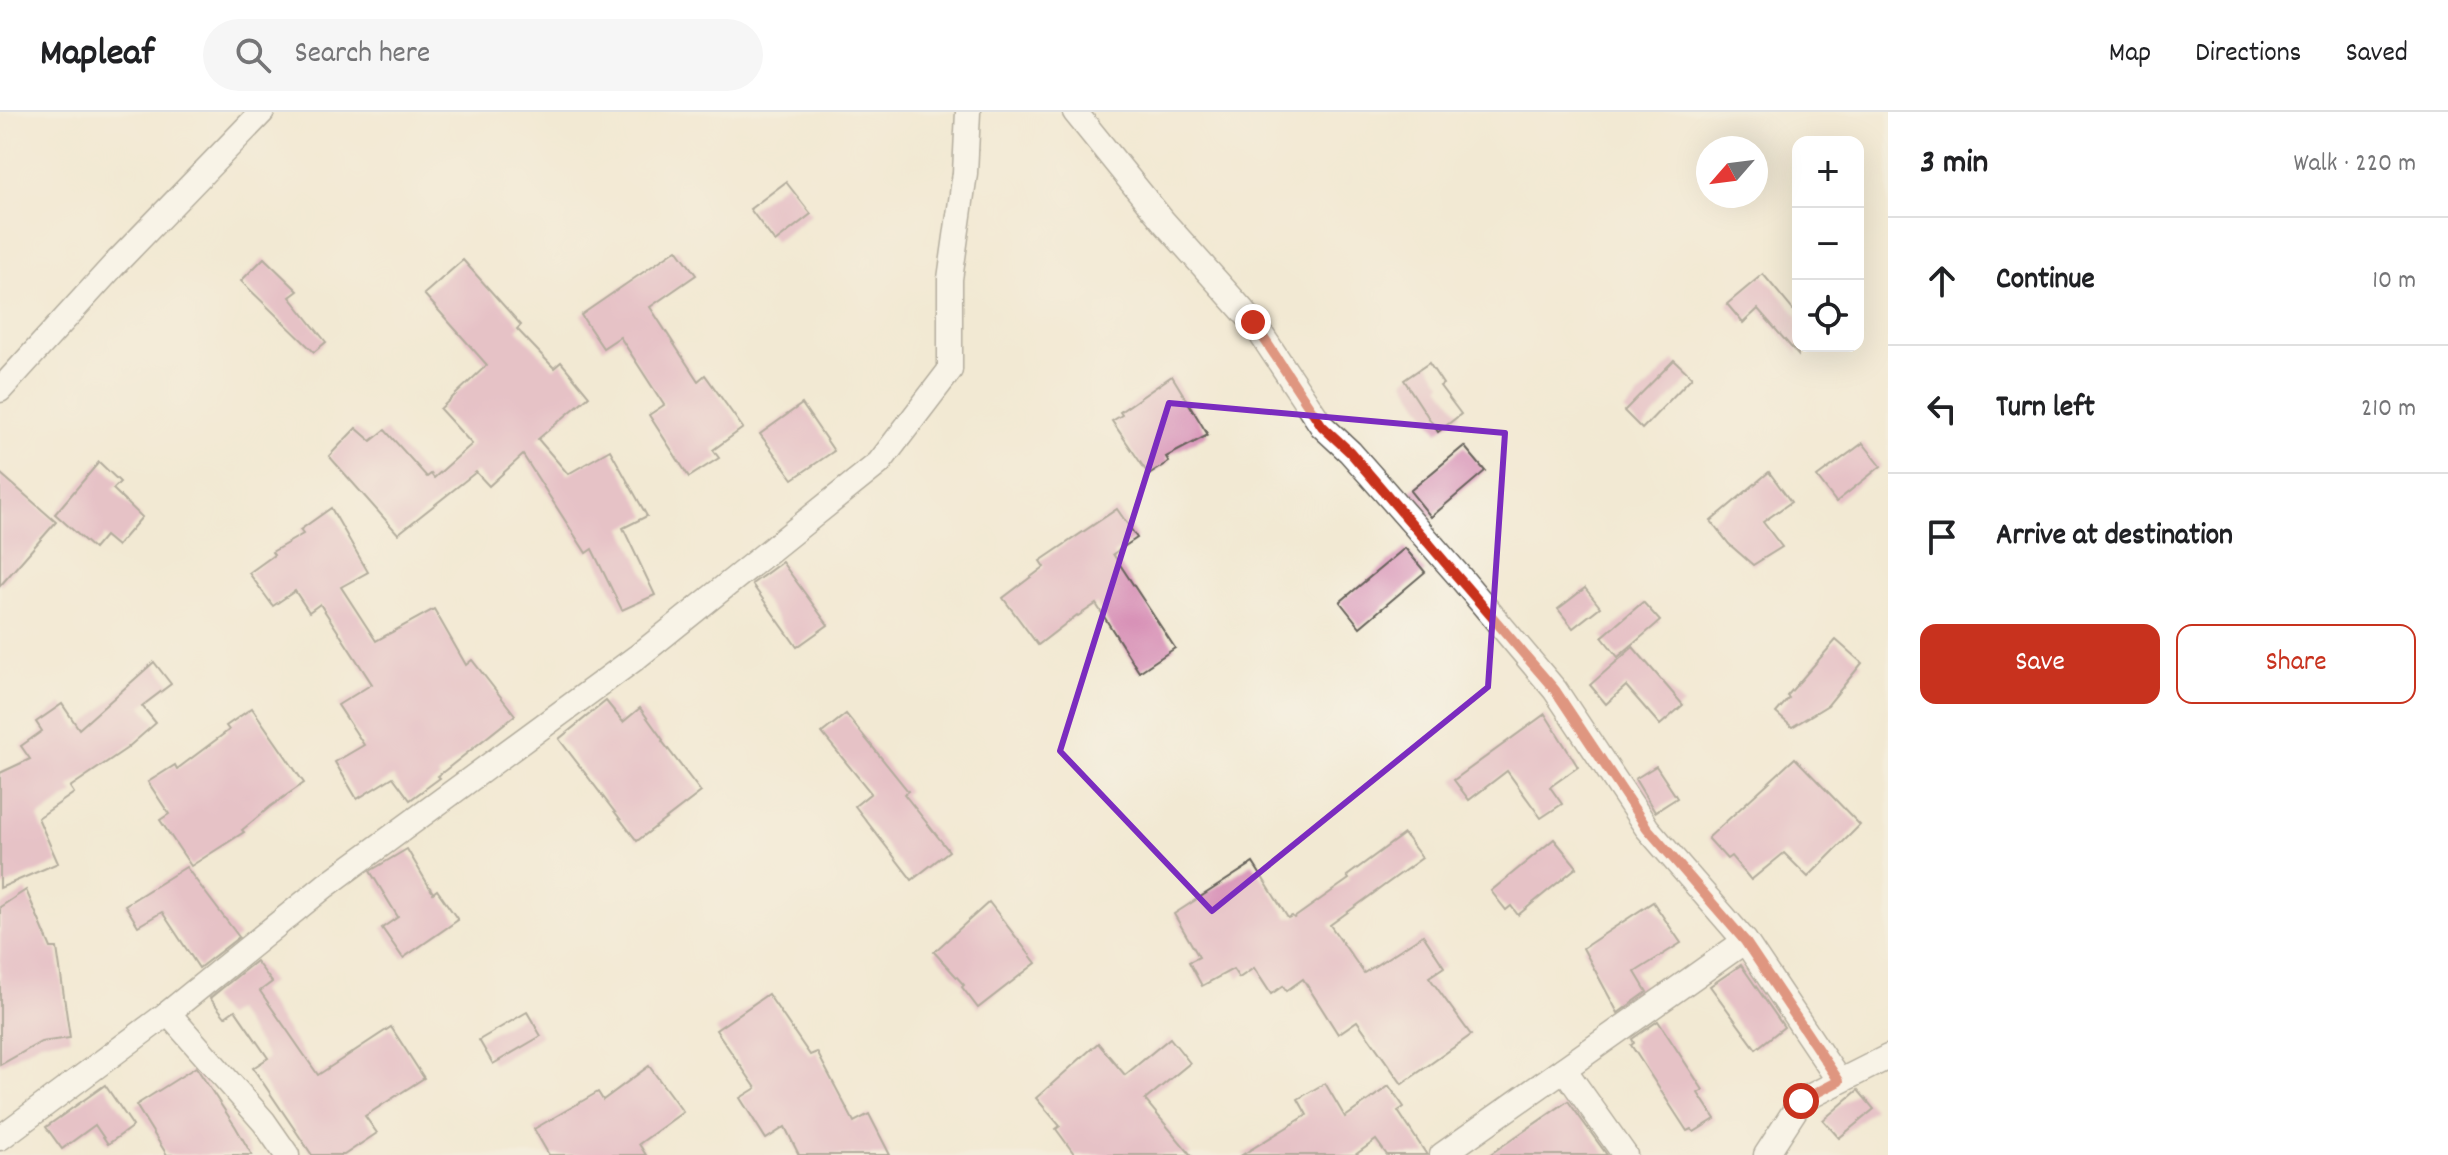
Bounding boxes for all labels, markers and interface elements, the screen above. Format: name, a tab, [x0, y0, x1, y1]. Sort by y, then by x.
search box	[203, 19, 763, 91]
text: Mapleaf	[40, 28, 155, 83]
icon: search	[231, 33, 275, 77]
text: Search here	[295, 34, 430, 77]
text: Map	[2109, 35, 2151, 75]
text: Directions	[2195, 35, 2301, 75]
text: Saved	[2345, 35, 2408, 75]
north arrow	[1696, 136, 1768, 208]
map controls	[1792, 136, 1864, 352]
button: +	[1792, 136, 1864, 208]
text: 3 min	[1920, 140, 1988, 189]
text: Walk · 220 m	[2293, 146, 2416, 183]
button: −	[1792, 208, 1864, 280]
icon: ahead	[1920, 259, 1964, 303]
text: Continue	[1996, 260, 2095, 303]
text: 10 m	[2372, 263, 2416, 300]
button: locate	[1792, 280, 1864, 352]
route end	[1235, 304, 1271, 340]
icon: left	[1920, 387, 1964, 431]
text: Turn left	[1996, 388, 2095, 431]
text: 210 m	[2361, 391, 2416, 428]
icon: arrive	[1920, 515, 1964, 559]
text: Arrive at destination	[1996, 516, 2233, 559]
button: Save	[1920, 624, 2160, 704]
button: Share	[2176, 624, 2416, 704]
route start	[1783, 1083, 1819, 1119]

